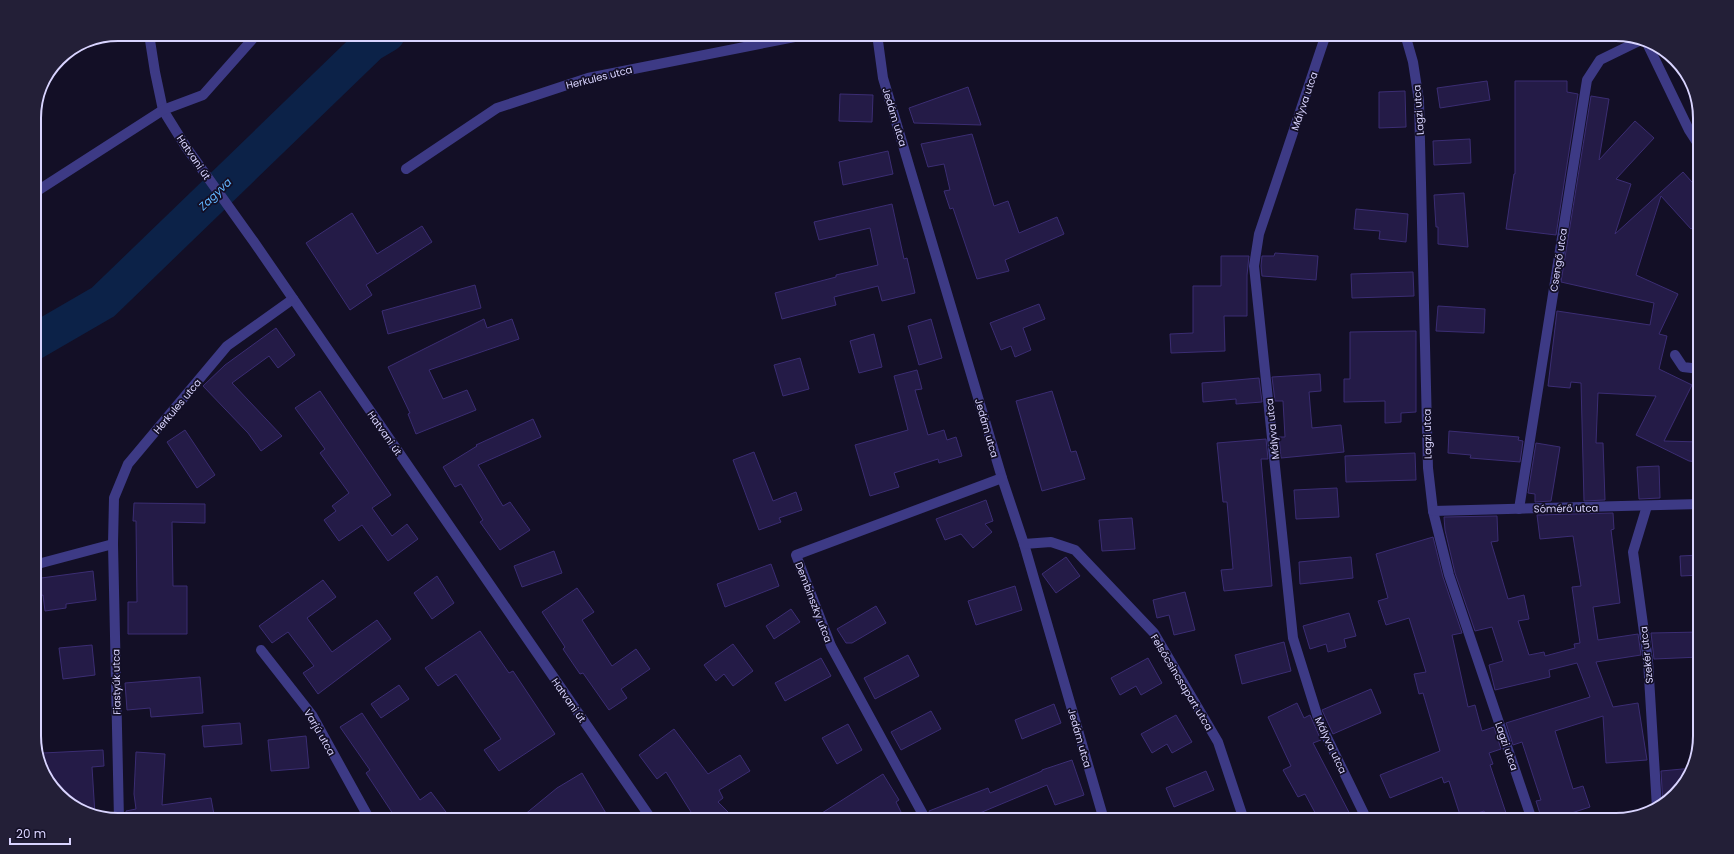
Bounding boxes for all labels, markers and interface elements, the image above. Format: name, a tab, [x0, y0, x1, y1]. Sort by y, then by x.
street label: Herkules utca	[564, 62, 634, 93]
street label: Mályva utca	[1287, 70, 1322, 133]
street label: Lagzi utca	[1409, 84, 1428, 136]
street label: Jedám utca	[878, 86, 911, 148]
street label: Hatvani út	[173, 132, 214, 183]
water label: Zagyva	[194, 174, 236, 215]
street label: Csengő utca	[1546, 227, 1571, 293]
street label: Herkules utca	[150, 376, 205, 437]
street label: Jedám utca	[971, 397, 1002, 459]
street label: Mályva utca	[1262, 398, 1283, 460]
street label: Hatvani út	[364, 408, 406, 459]
street label: Lagzi utca	[1420, 409, 1435, 459]
street label: Sómérő utca	[1534, 500, 1598, 517]
street label: Dembinszky utca	[791, 560, 836, 645]
street label: Szekér utca	[1636, 626, 1657, 684]
street label: Felsőcsincsapart utca	[1147, 631, 1216, 733]
street label: Fiastyúk utca	[108, 649, 125, 715]
street label: Hatvani út	[548, 675, 590, 726]
street label: Varjú utca	[300, 706, 339, 758]
street label: Jedám utca	[1064, 707, 1095, 769]
street label: Mályva utca	[1311, 714, 1350, 776]
street label: Lagzi utca	[1491, 720, 1522, 772]
scale bar	[10, 820, 70, 846]
text: 20 m	[16, 825, 46, 842]

